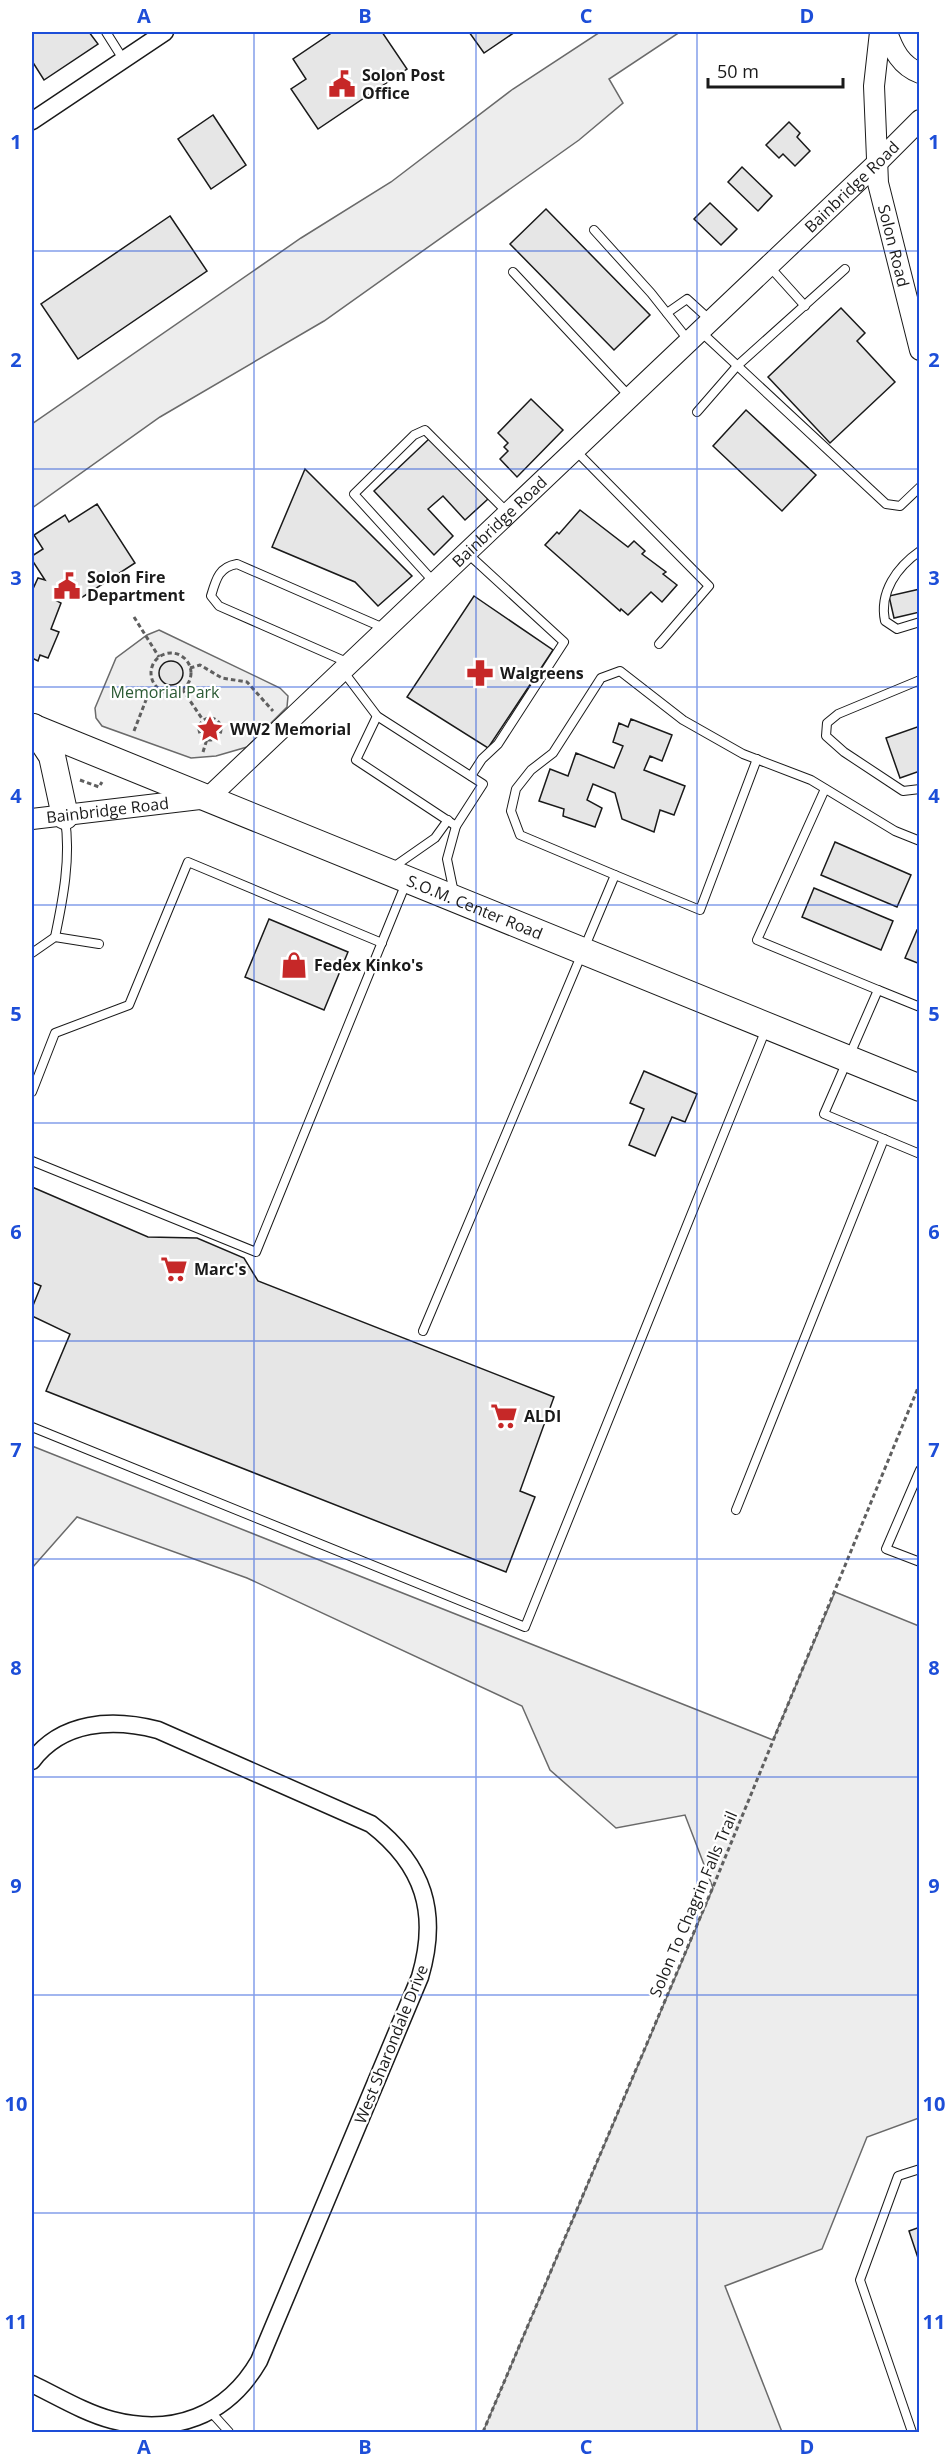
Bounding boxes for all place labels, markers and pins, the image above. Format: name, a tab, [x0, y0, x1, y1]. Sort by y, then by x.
place label: Solon Post Office	[362, 64, 445, 104]
public building icon: Solon Post Office	[327, 69, 357, 99]
place label: Solon Fire Department	[87, 566, 185, 606]
public building icon: Solon Fire Department	[52, 571, 82, 601]
pharmacy icon: Walgreens	[465, 658, 495, 688]
place label: Walgreens	[500, 662, 584, 684]
place icon: WW2 Memorial	[195, 714, 225, 744]
place label: WW2 Memorial	[230, 718, 351, 740]
shop icon: Fedex Kinko's	[279, 950, 309, 980]
place label: Fedex Kinko's	[314, 954, 423, 976]
supermarket icon: Marc's	[159, 1254, 189, 1284]
place label: Marc's	[194, 1258, 247, 1280]
supermarket icon: ALDI	[489, 1401, 519, 1431]
place label: ALDI	[524, 1405, 561, 1427]

